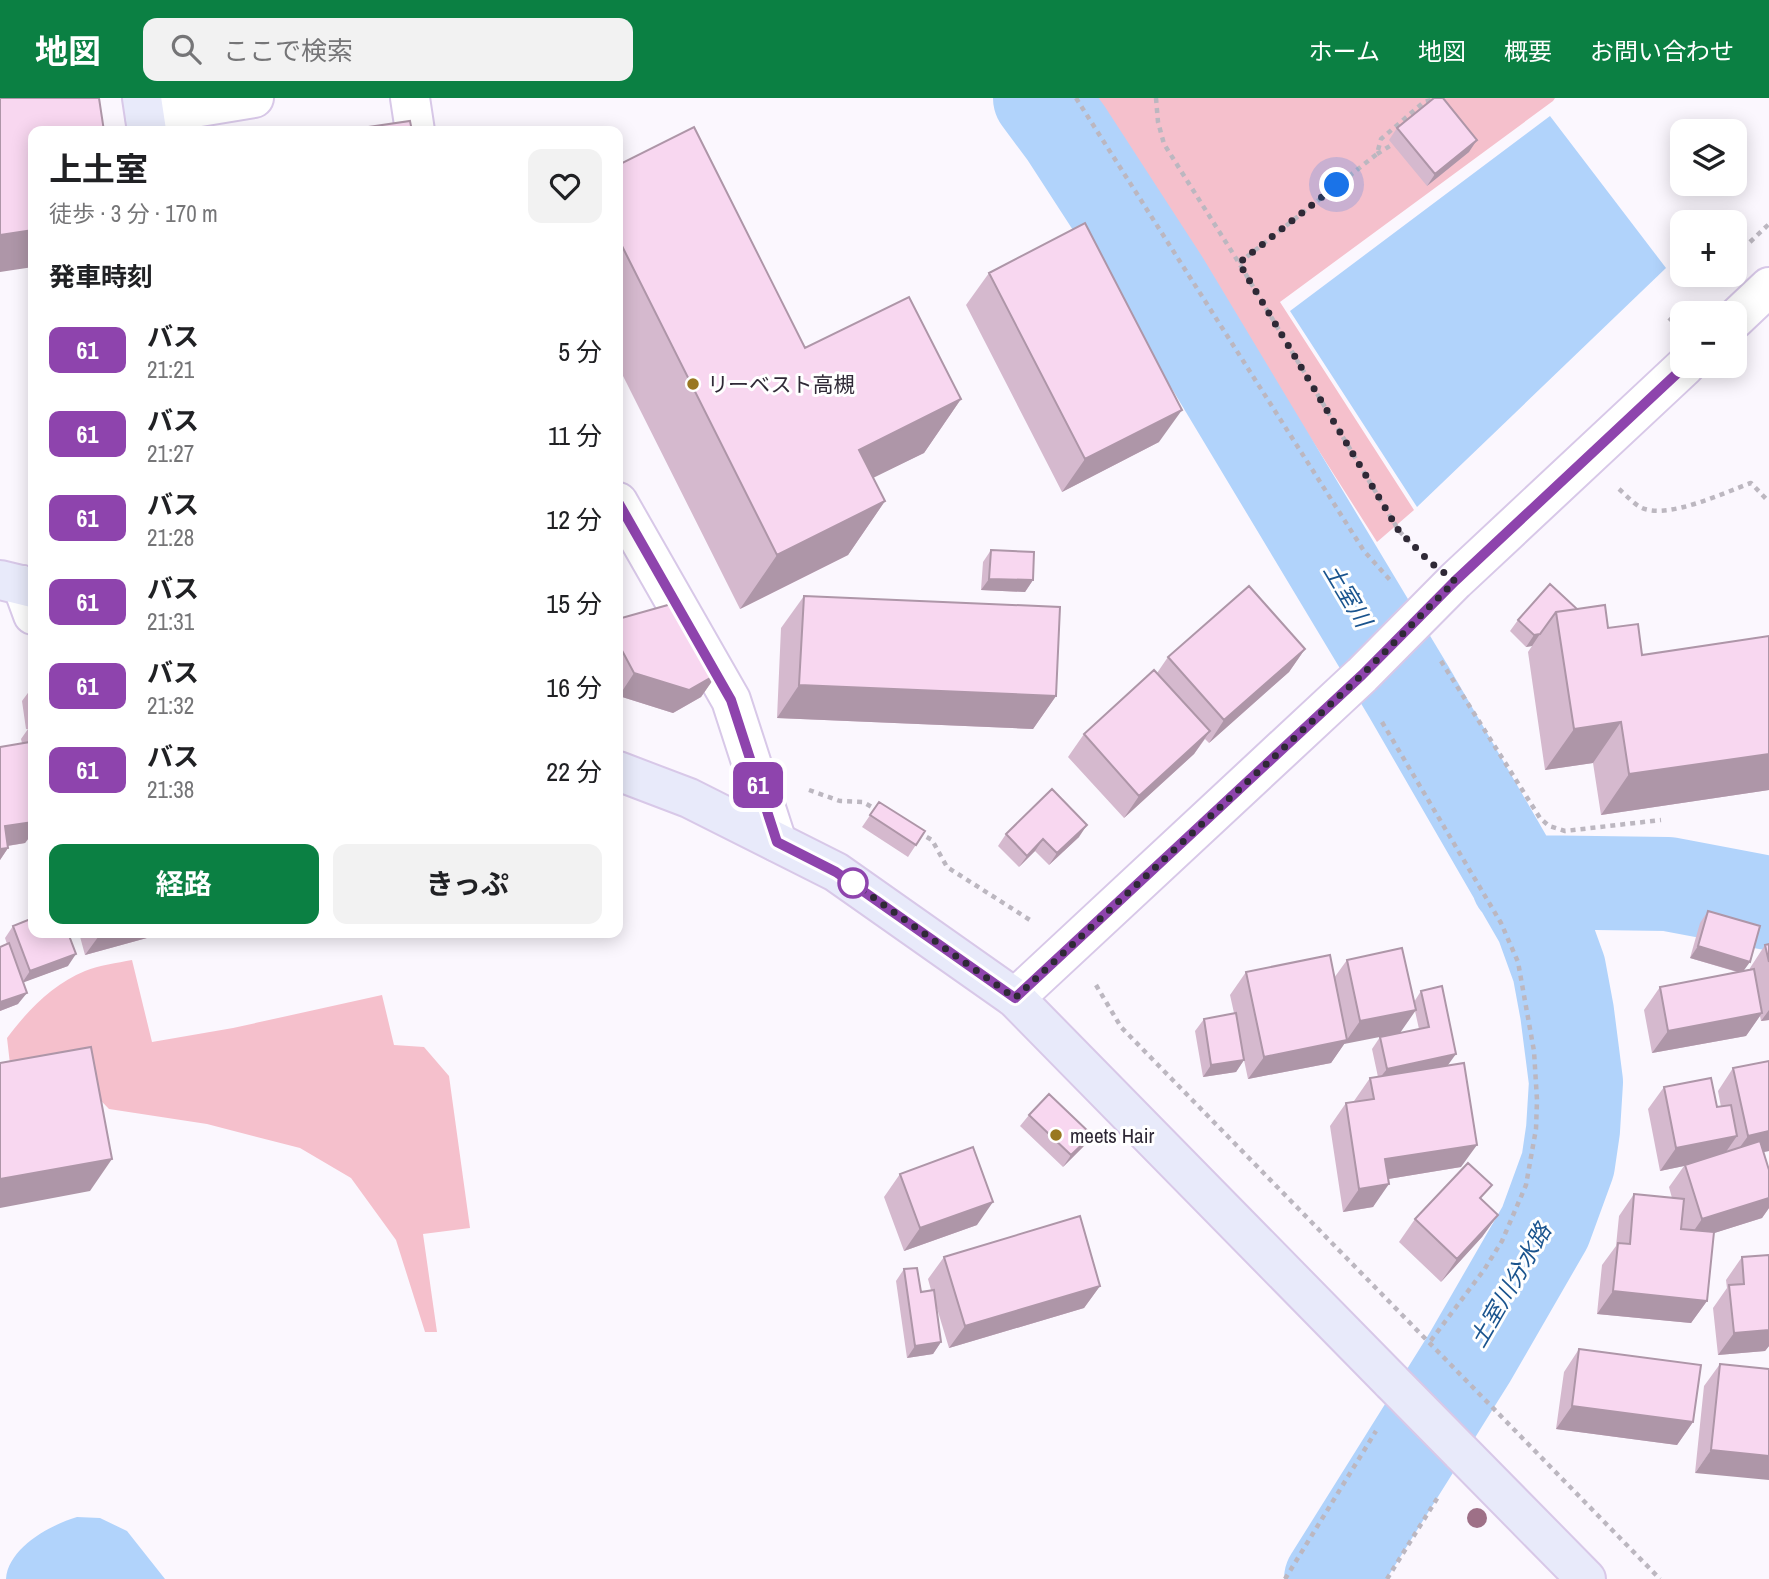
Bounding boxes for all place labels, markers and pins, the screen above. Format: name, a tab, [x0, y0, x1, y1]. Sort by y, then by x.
place label: リーベスト高槻	[707, 370, 854, 399]
marker: リーベスト高槻	[685, 376, 701, 392]
unlabelled marker	[838, 868, 868, 898]
place label: meets Hair	[1070, 1121, 1154, 1150]
marker: meets Hair	[1048, 1127, 1064, 1143]

